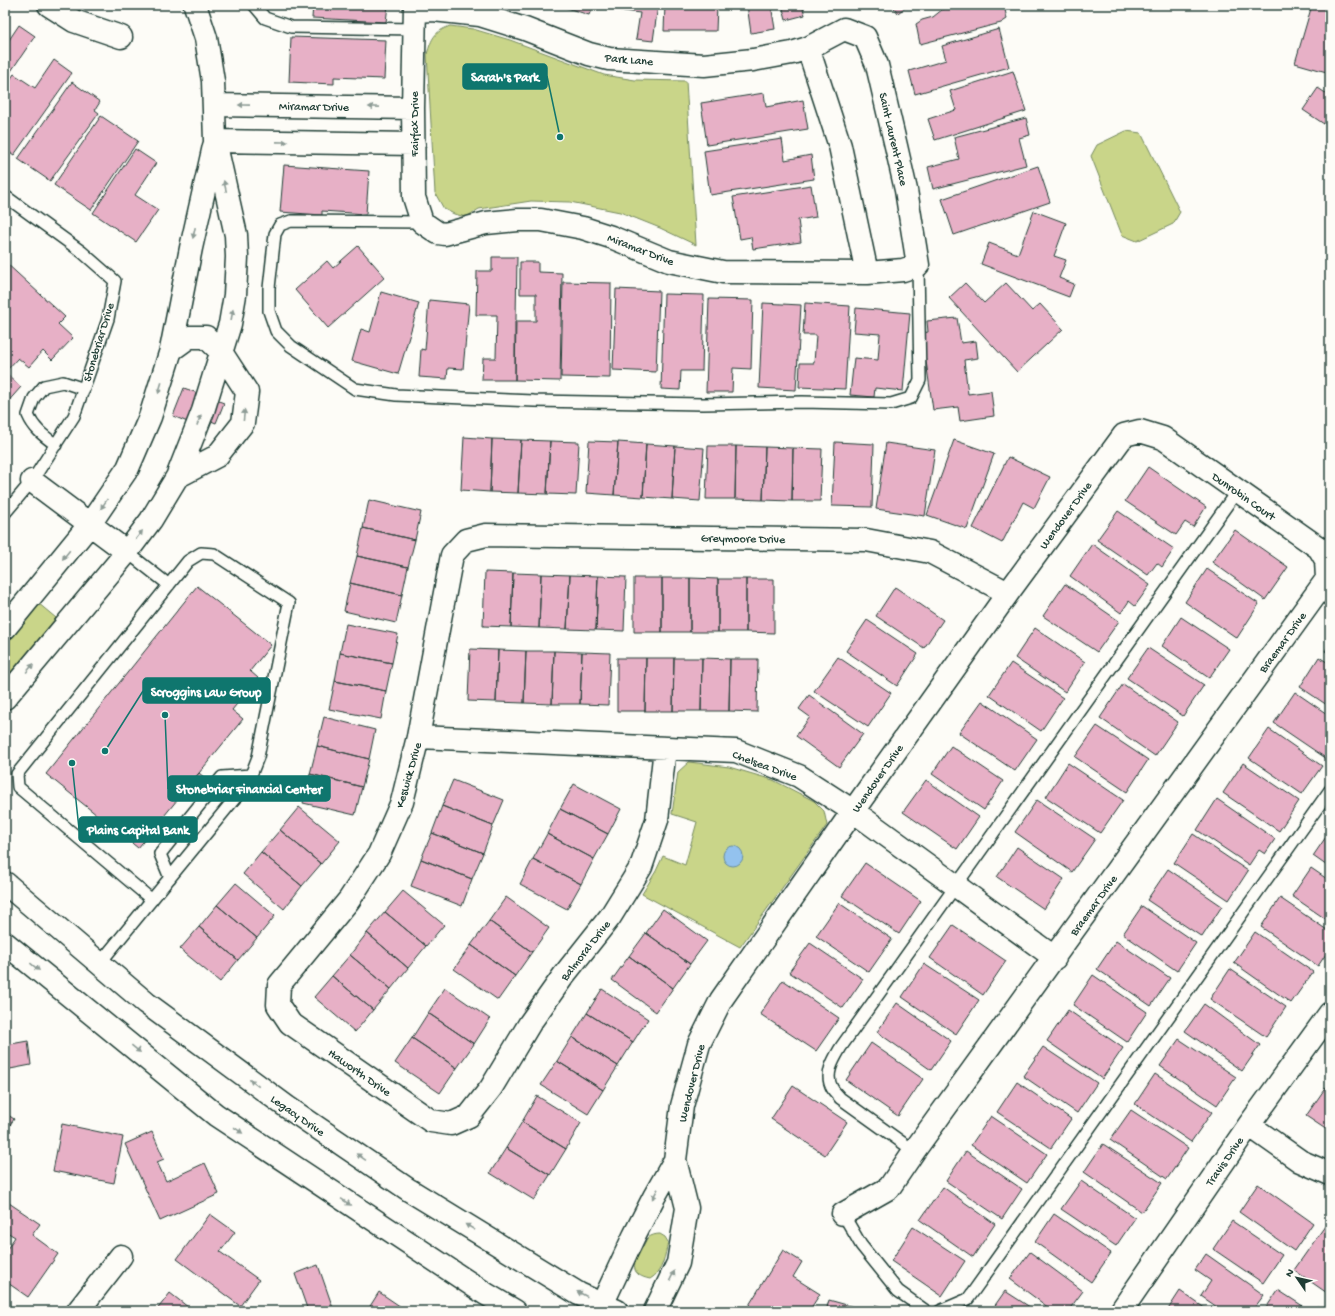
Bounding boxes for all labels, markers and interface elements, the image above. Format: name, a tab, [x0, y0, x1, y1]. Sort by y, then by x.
street label: Park Lane	[603, 52, 654, 70]
callout: Sarah's Park	[463, 64, 547, 89]
text: Sarah's Park	[471, 71, 541, 86]
street label: Fairfax Drive	[409, 91, 423, 158]
street label: Saint Laurent Place	[875, 92, 910, 188]
street label: Miramar Drive	[279, 100, 350, 116]
one-way arrow	[237, 102, 250, 108]
one-way arrow	[367, 104, 380, 110]
one-way arrow	[276, 139, 289, 145]
one-way arrow	[222, 180, 228, 193]
one-way arrow	[191, 227, 197, 239]
street label: Miramar Drive	[605, 232, 676, 270]
street label: Stonebriar Drive	[81, 301, 119, 384]
one-way arrow	[229, 309, 235, 321]
one-way arrow	[157, 382, 163, 394]
one-way arrow	[241, 409, 247, 421]
one-way arrow	[197, 414, 203, 426]
street label: Dunrobin Court	[1207, 470, 1278, 525]
street label: Wendover Drive	[1037, 479, 1096, 553]
one-way arrow	[100, 499, 108, 509]
one-way arrow	[135, 529, 144, 540]
street label: Greymoore Drive	[701, 532, 786, 548]
one-way arrow	[61, 549, 70, 560]
street label: Braemar Drive	[1256, 609, 1311, 677]
one-way arrow	[25, 662, 34, 673]
callout: Scroggins Law Group	[143, 678, 270, 703]
text: Scroggins Law Group	[151, 686, 262, 702]
street label: Keswick Drive	[394, 740, 426, 810]
street label: Wendover Drive	[850, 742, 908, 816]
street label: Chelsea Drive	[730, 749, 799, 785]
callout: Stonebriar Financial Center	[168, 776, 330, 801]
text: Stonebriar Financial Center	[176, 783, 323, 798]
callout: Plains Capital Bank	[79, 817, 197, 842]
text: Plains Capital Bank	[86, 824, 191, 840]
street label: Braemar Drive	[1067, 872, 1122, 940]
street label: Balmoral Drive	[558, 918, 615, 985]
one-way arrow	[30, 963, 41, 972]
street label: Wendover Drive	[676, 1042, 710, 1124]
one-way arrow	[131, 1045, 141, 1054]
street label: Haworth Drive	[325, 1047, 394, 1101]
one-way arrow	[249, 1079, 259, 1087]
street label: Legacy Drive	[267, 1093, 327, 1141]
one-way arrow	[233, 1126, 243, 1134]
street label: Travis Drive	[1203, 1134, 1248, 1190]
one-way arrow	[355, 1153, 366, 1161]
one-way arrow	[652, 1188, 659, 1200]
one-way arrow	[341, 1198, 352, 1206]
one-way arrow	[464, 1224, 476, 1231]
north arrow	[1277, 1258, 1317, 1298]
text: N	[1283, 1267, 1297, 1280]
one-way arrow	[669, 1270, 675, 1282]
one-way arrow	[576, 1291, 587, 1298]

